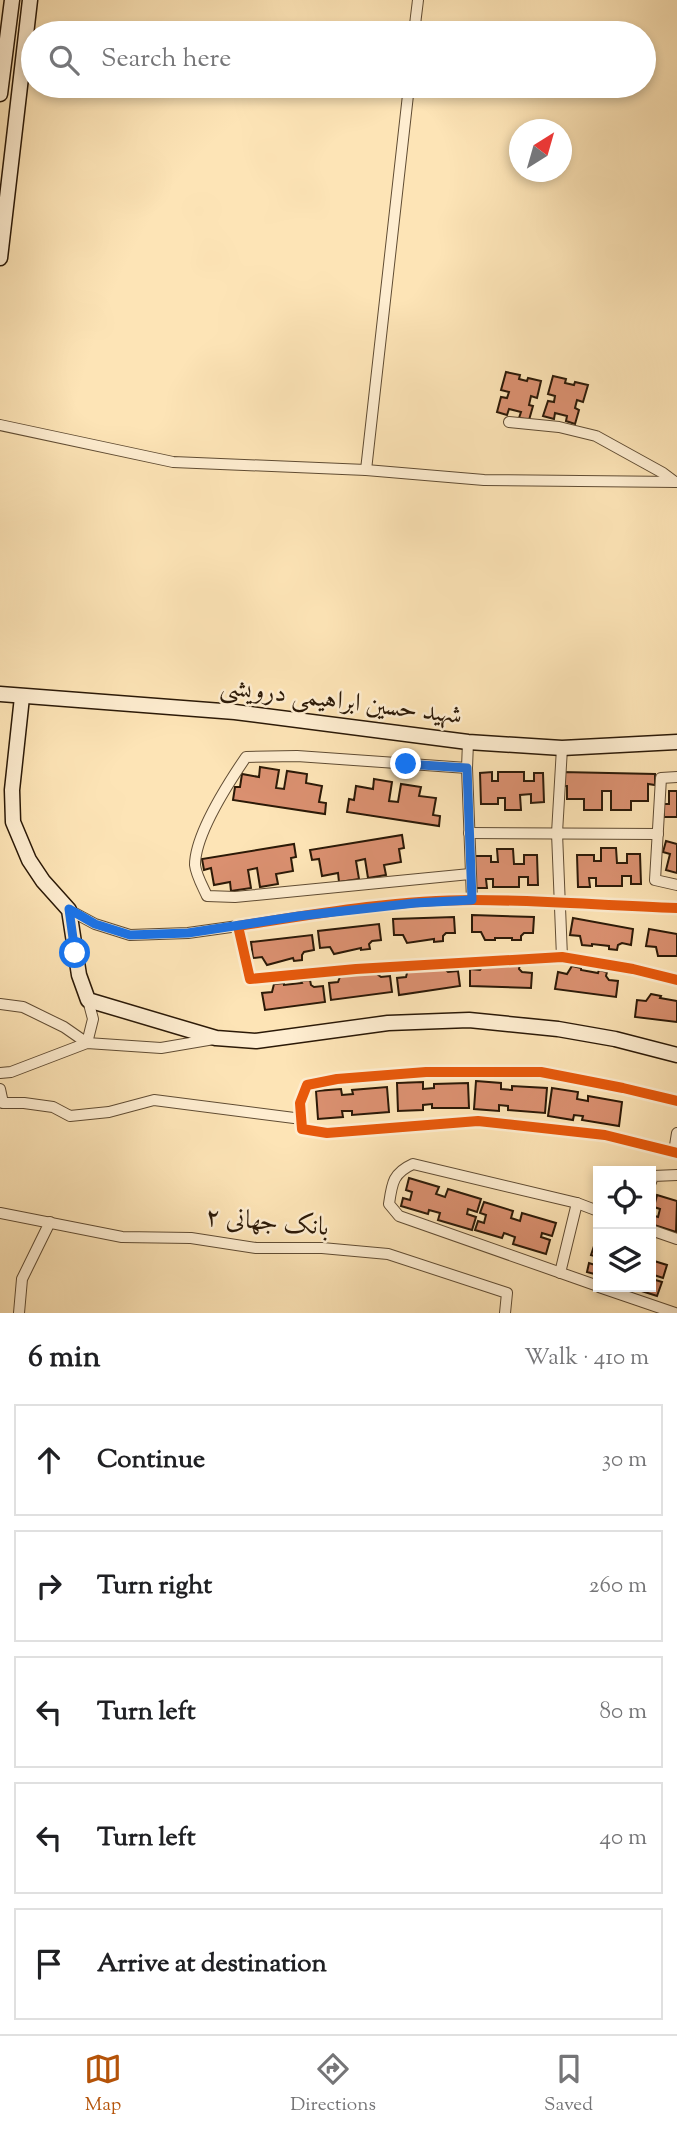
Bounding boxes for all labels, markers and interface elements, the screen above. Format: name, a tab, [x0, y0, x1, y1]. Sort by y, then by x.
search box	[21, 21, 656, 98]
icon: search	[45, 41, 83, 79]
text: Search here	[101, 41, 231, 78]
north arrow	[509, 119, 572, 182]
street label: شهید حسین ابراهیمی درویشی	[218, 669, 464, 735]
route end	[390, 748, 421, 779]
route start	[59, 937, 90, 968]
map controls	[593, 1166, 656, 1292]
button: locate	[593, 1166, 656, 1229]
street label: بانک جهانی ۲	[204, 1199, 330, 1247]
button: layers	[593, 1229, 656, 1292]
text: 6 min	[28, 1337, 100, 1380]
text: Walk · 410 m	[524, 1342, 649, 1375]
icon: ahead	[30, 1441, 68, 1479]
text: Continue	[97, 1442, 205, 1479]
text: 30 m	[602, 1444, 647, 1477]
icon: right	[30, 1567, 68, 1605]
text: Turn right	[97, 1568, 212, 1605]
text: 260 m	[589, 1570, 647, 1603]
icon: left	[30, 1693, 68, 1731]
text: Turn left	[97, 1694, 196, 1731]
text: 80 m	[599, 1696, 647, 1729]
icon: left	[30, 1819, 68, 1857]
text: Turn left	[97, 1820, 196, 1857]
text: 40 m	[600, 1822, 647, 1855]
icon: arrive	[30, 1945, 68, 1983]
text: Arrive at destination	[97, 1946, 327, 1983]
tab: Map	[84, 2050, 122, 2119]
tab: Directions	[290, 2050, 376, 2119]
tab: Saved	[544, 2050, 593, 2119]

